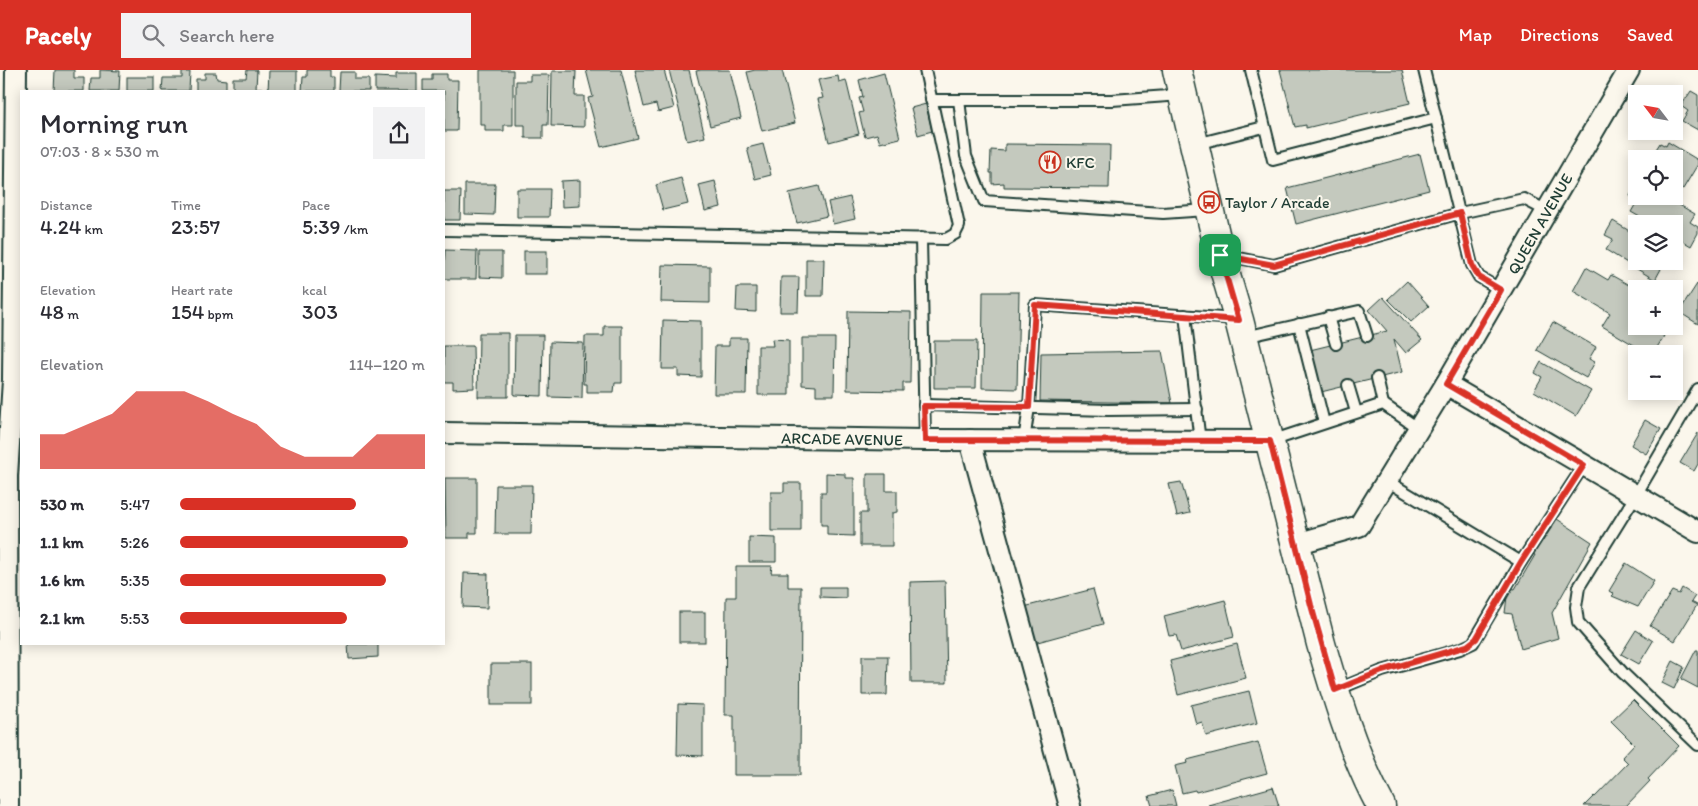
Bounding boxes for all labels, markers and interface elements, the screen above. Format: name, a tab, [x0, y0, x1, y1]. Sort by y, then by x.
search box	[121, 13, 471, 58]
text: Pacely	[25, 21, 91, 50]
icon: search	[139, 21, 167, 49]
text: Search here	[179, 24, 275, 47]
text: Map	[1459, 24, 1492, 46]
text: Directions	[1520, 24, 1599, 46]
text: Saved	[1627, 24, 1673, 46]
north arrow	[1628, 85, 1682, 140]
map controls	[1628, 85, 1683, 400]
text: Morning run	[40, 106, 188, 140]
button: share	[373, 107, 425, 159]
text: 07:03 · 8 × 530 m	[40, 142, 159, 161]
restaurant icon: KFC	[1038, 150, 1062, 174]
button: locate	[1628, 150, 1683, 205]
place label: KFC	[1066, 153, 1095, 172]
street label: QUEEN AVENUE	[1503, 170, 1577, 278]
bus stop icon: Taylor / Arcade	[1197, 190, 1221, 214]
place label: Taylor / Arcade	[1225, 193, 1330, 212]
text: Distance	[40, 197, 92, 214]
text: Time	[171, 197, 201, 214]
text: Pace	[302, 197, 330, 214]
text: 4.24	[40, 214, 81, 239]
text: 23:57	[171, 214, 220, 239]
text: 5:39	[302, 214, 341, 239]
button: layers	[1628, 215, 1683, 270]
text: km	[81, 221, 103, 238]
text: /km	[341, 221, 368, 238]
pin	[1199, 234, 1241, 276]
icon: arrive	[1206, 241, 1234, 269]
button: +	[1628, 280, 1683, 335]
text: Elevation	[40, 282, 96, 299]
text: Heart rate	[171, 282, 233, 299]
text: kcal	[302, 282, 327, 299]
text: 48	[40, 299, 64, 324]
text: 154	[171, 299, 204, 324]
text: 303	[302, 299, 338, 324]
text: m	[64, 306, 79, 323]
text: bpm	[204, 306, 234, 323]
button: −	[1628, 345, 1683, 400]
text: Elevation	[40, 355, 104, 374]
text: 114–120 m	[349, 355, 425, 374]
street label: ARCADE AVENUE	[781, 428, 903, 450]
text: 530 m	[40, 495, 84, 514]
text: 5:47	[120, 495, 150, 514]
text: 1.1 km	[40, 533, 84, 552]
text: 5:26	[120, 533, 149, 552]
text: 1.6 km	[40, 571, 85, 590]
text: 5:35	[120, 571, 149, 590]
text: 2.1 km	[40, 609, 85, 628]
text: 5:53	[120, 609, 149, 628]

